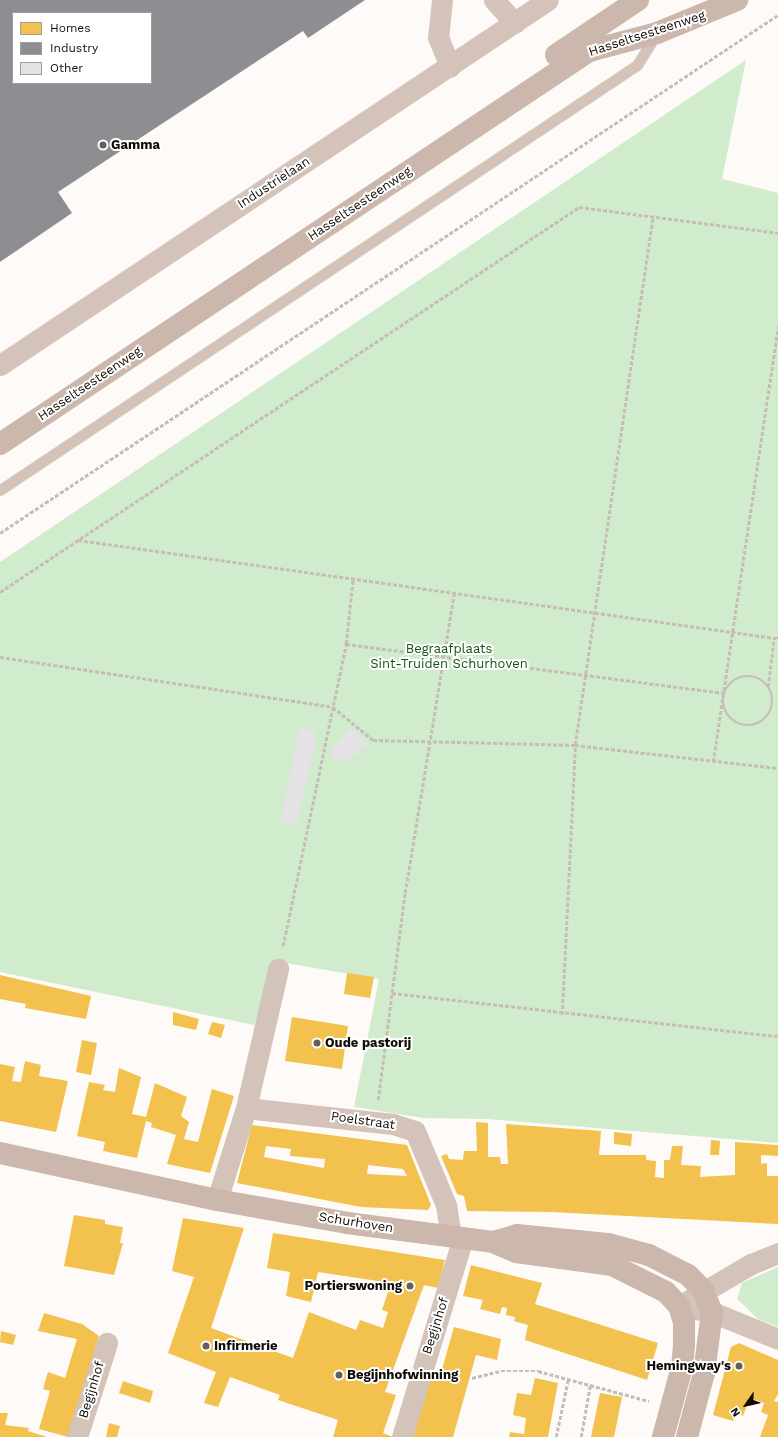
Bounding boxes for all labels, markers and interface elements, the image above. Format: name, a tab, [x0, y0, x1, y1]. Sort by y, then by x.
street label: Hasseltsesteenweg	[587, 8, 707, 60]
legend	[12, 12, 152, 84]
text: Homes	[50, 21, 91, 35]
text: Industry	[50, 41, 98, 55]
text: Other	[50, 61, 83, 75]
place label: Gamma	[111, 137, 160, 153]
marker: Gamma	[98, 140, 108, 150]
street label: Industrielaan	[235, 154, 313, 212]
street label: Hasseltsesteenweg	[305, 163, 415, 245]
street label: Hasseltsesteenweg	[35, 343, 145, 425]
park label: Begraafplaats Sint-Truiden Schurhoven	[370, 642, 528, 673]
place label: Oude pastorij	[325, 1035, 411, 1051]
marker: Oude pastorij	[312, 1038, 322, 1048]
street label: Poelstraat	[330, 1109, 396, 1133]
street label: Schurhoven	[318, 1209, 394, 1237]
place label: Portierswoning	[305, 1278, 402, 1294]
marker: Portierswoning	[405, 1281, 415, 1291]
street label: Begijnhof	[420, 1296, 452, 1356]
place label: Infirmerie	[214, 1338, 278, 1354]
marker: Infirmerie	[201, 1341, 211, 1351]
place label: Hemingway's	[646, 1358, 731, 1374]
street label: Begijnhof	[76, 1360, 108, 1420]
marker: Hemingway's	[734, 1361, 744, 1371]
place label: Begijnhofwinning	[347, 1367, 458, 1383]
marker: Begijnhofwinning	[334, 1370, 344, 1380]
north arrow	[726, 1385, 766, 1425]
text: N	[728, 1405, 743, 1419]

